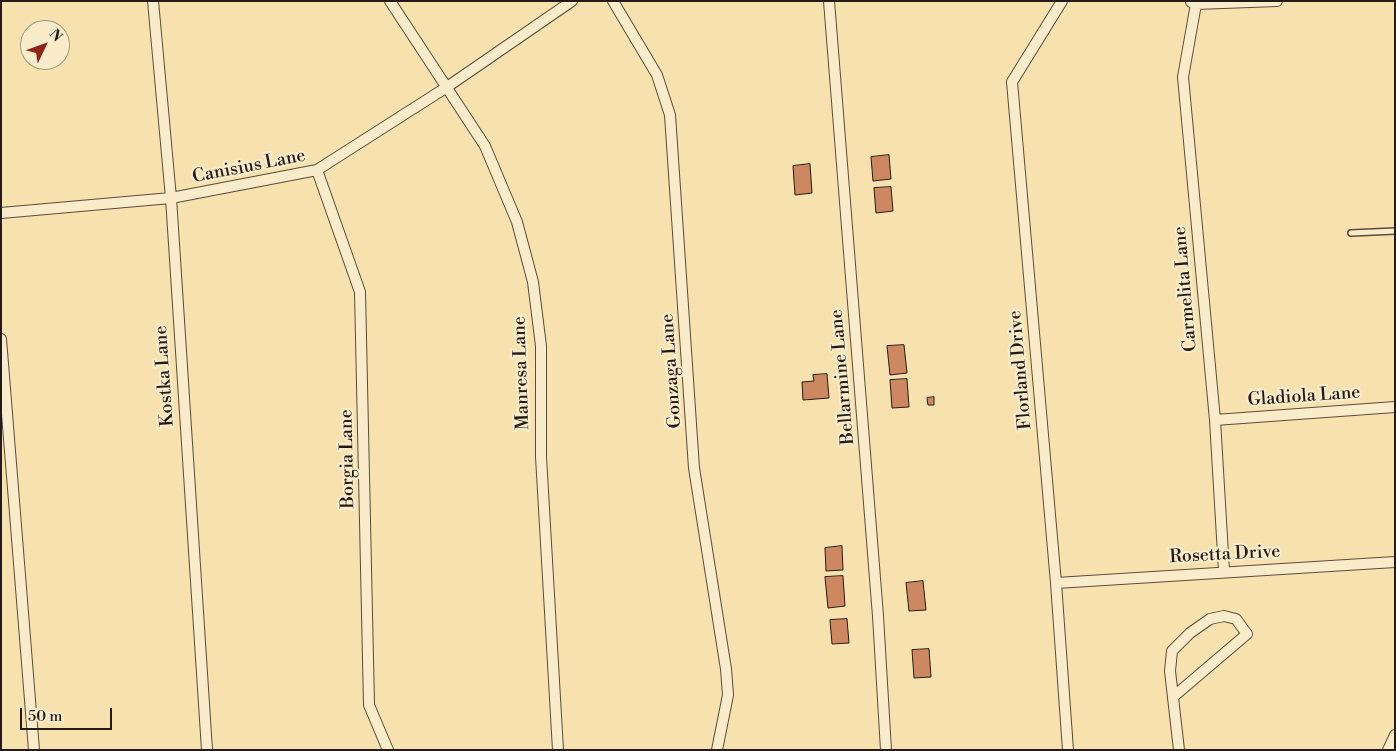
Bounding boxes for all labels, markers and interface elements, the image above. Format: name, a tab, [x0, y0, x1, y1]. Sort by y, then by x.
north arrow	[20, 20, 70, 70]
text: N	[45, 25, 66, 46]
street label: Canisius Lane	[191, 145, 307, 189]
street label: Carmelita Lane	[1170, 225, 1202, 353]
street label: Bellarmine Lane	[826, 308, 860, 446]
street label: Florland Drive	[1005, 309, 1037, 431]
street label: Gonzaga Lane	[657, 313, 687, 429]
street label: Manresa Lane	[509, 316, 535, 430]
street label: Kostka Lane	[151, 325, 179, 427]
street label: Gladiola Lane	[1247, 382, 1361, 412]
street label: Borgia Lane	[336, 409, 360, 509]
street label: Rosetta Drive	[1169, 541, 1281, 569]
scale bar	[22, 698, 115, 730]
text: 50 m	[28, 707, 62, 726]

